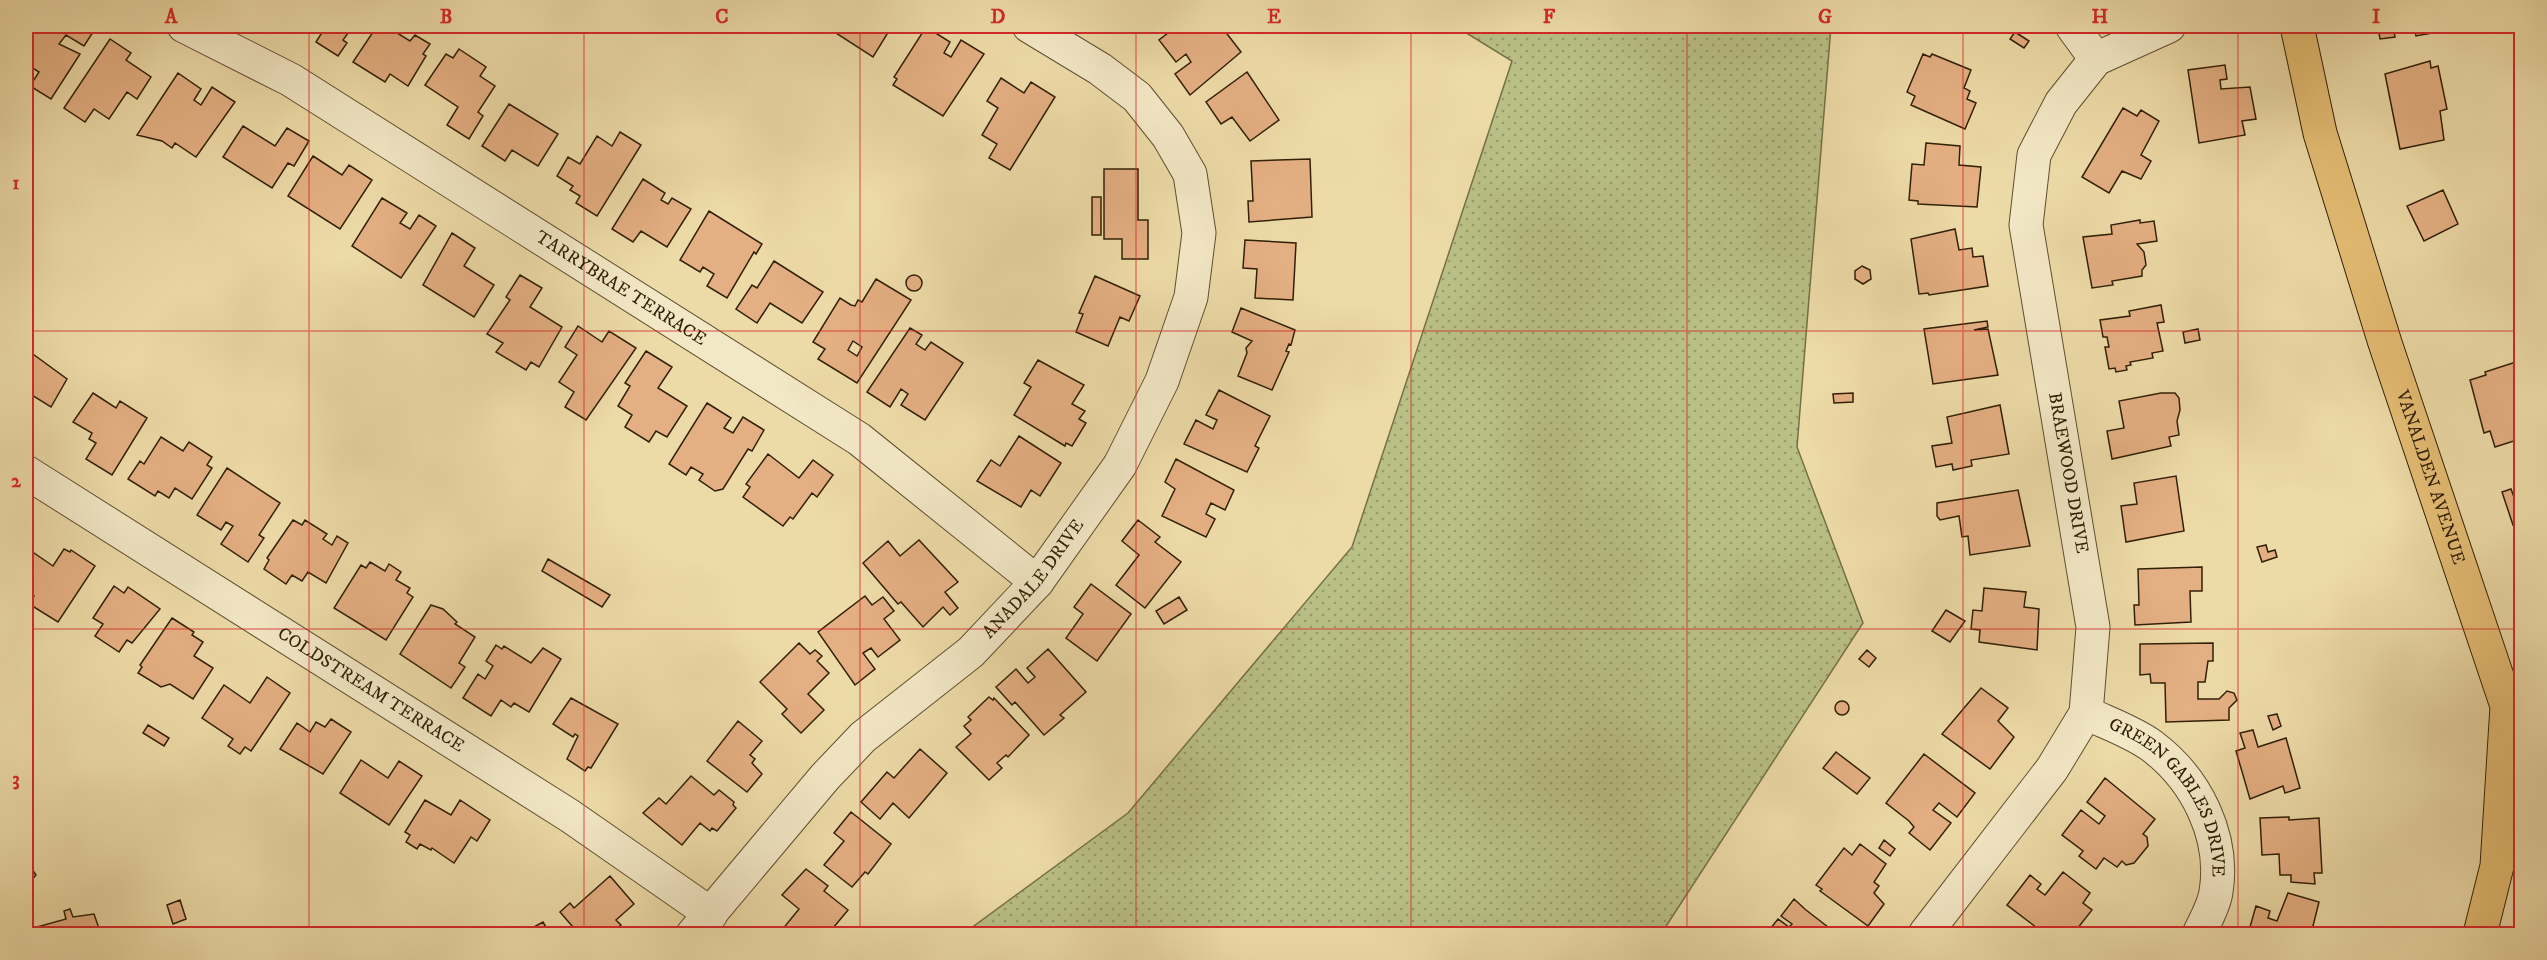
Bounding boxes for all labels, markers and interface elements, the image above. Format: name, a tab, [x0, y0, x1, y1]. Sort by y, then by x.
text: A	[164, 5, 179, 30]
text: B	[440, 5, 452, 30]
text: C	[715, 5, 729, 30]
text: D	[991, 5, 1006, 30]
text: E	[1267, 5, 1281, 30]
text: F	[1543, 5, 1556, 30]
text: G	[1818, 5, 1832, 30]
text: H	[2092, 5, 2109, 30]
text: I	[2372, 5, 2380, 30]
text: 1	[12, 171, 20, 196]
street label: TARRYBRAE TERRACE	[531, 226, 710, 351]
street label: VANALDEN AVENUE	[2390, 387, 2470, 567]
street label: BRAEWOOD DRIVE	[2043, 391, 2093, 555]
text: 2	[11, 469, 22, 494]
street label: ANADALE DRIVE	[978, 515, 1089, 643]
street label: COLDSTREAM TERRACE	[273, 623, 469, 757]
street label: GREEN GABLES DRIVE	[2105, 713, 2229, 877]
text: 3	[12, 767, 20, 792]

